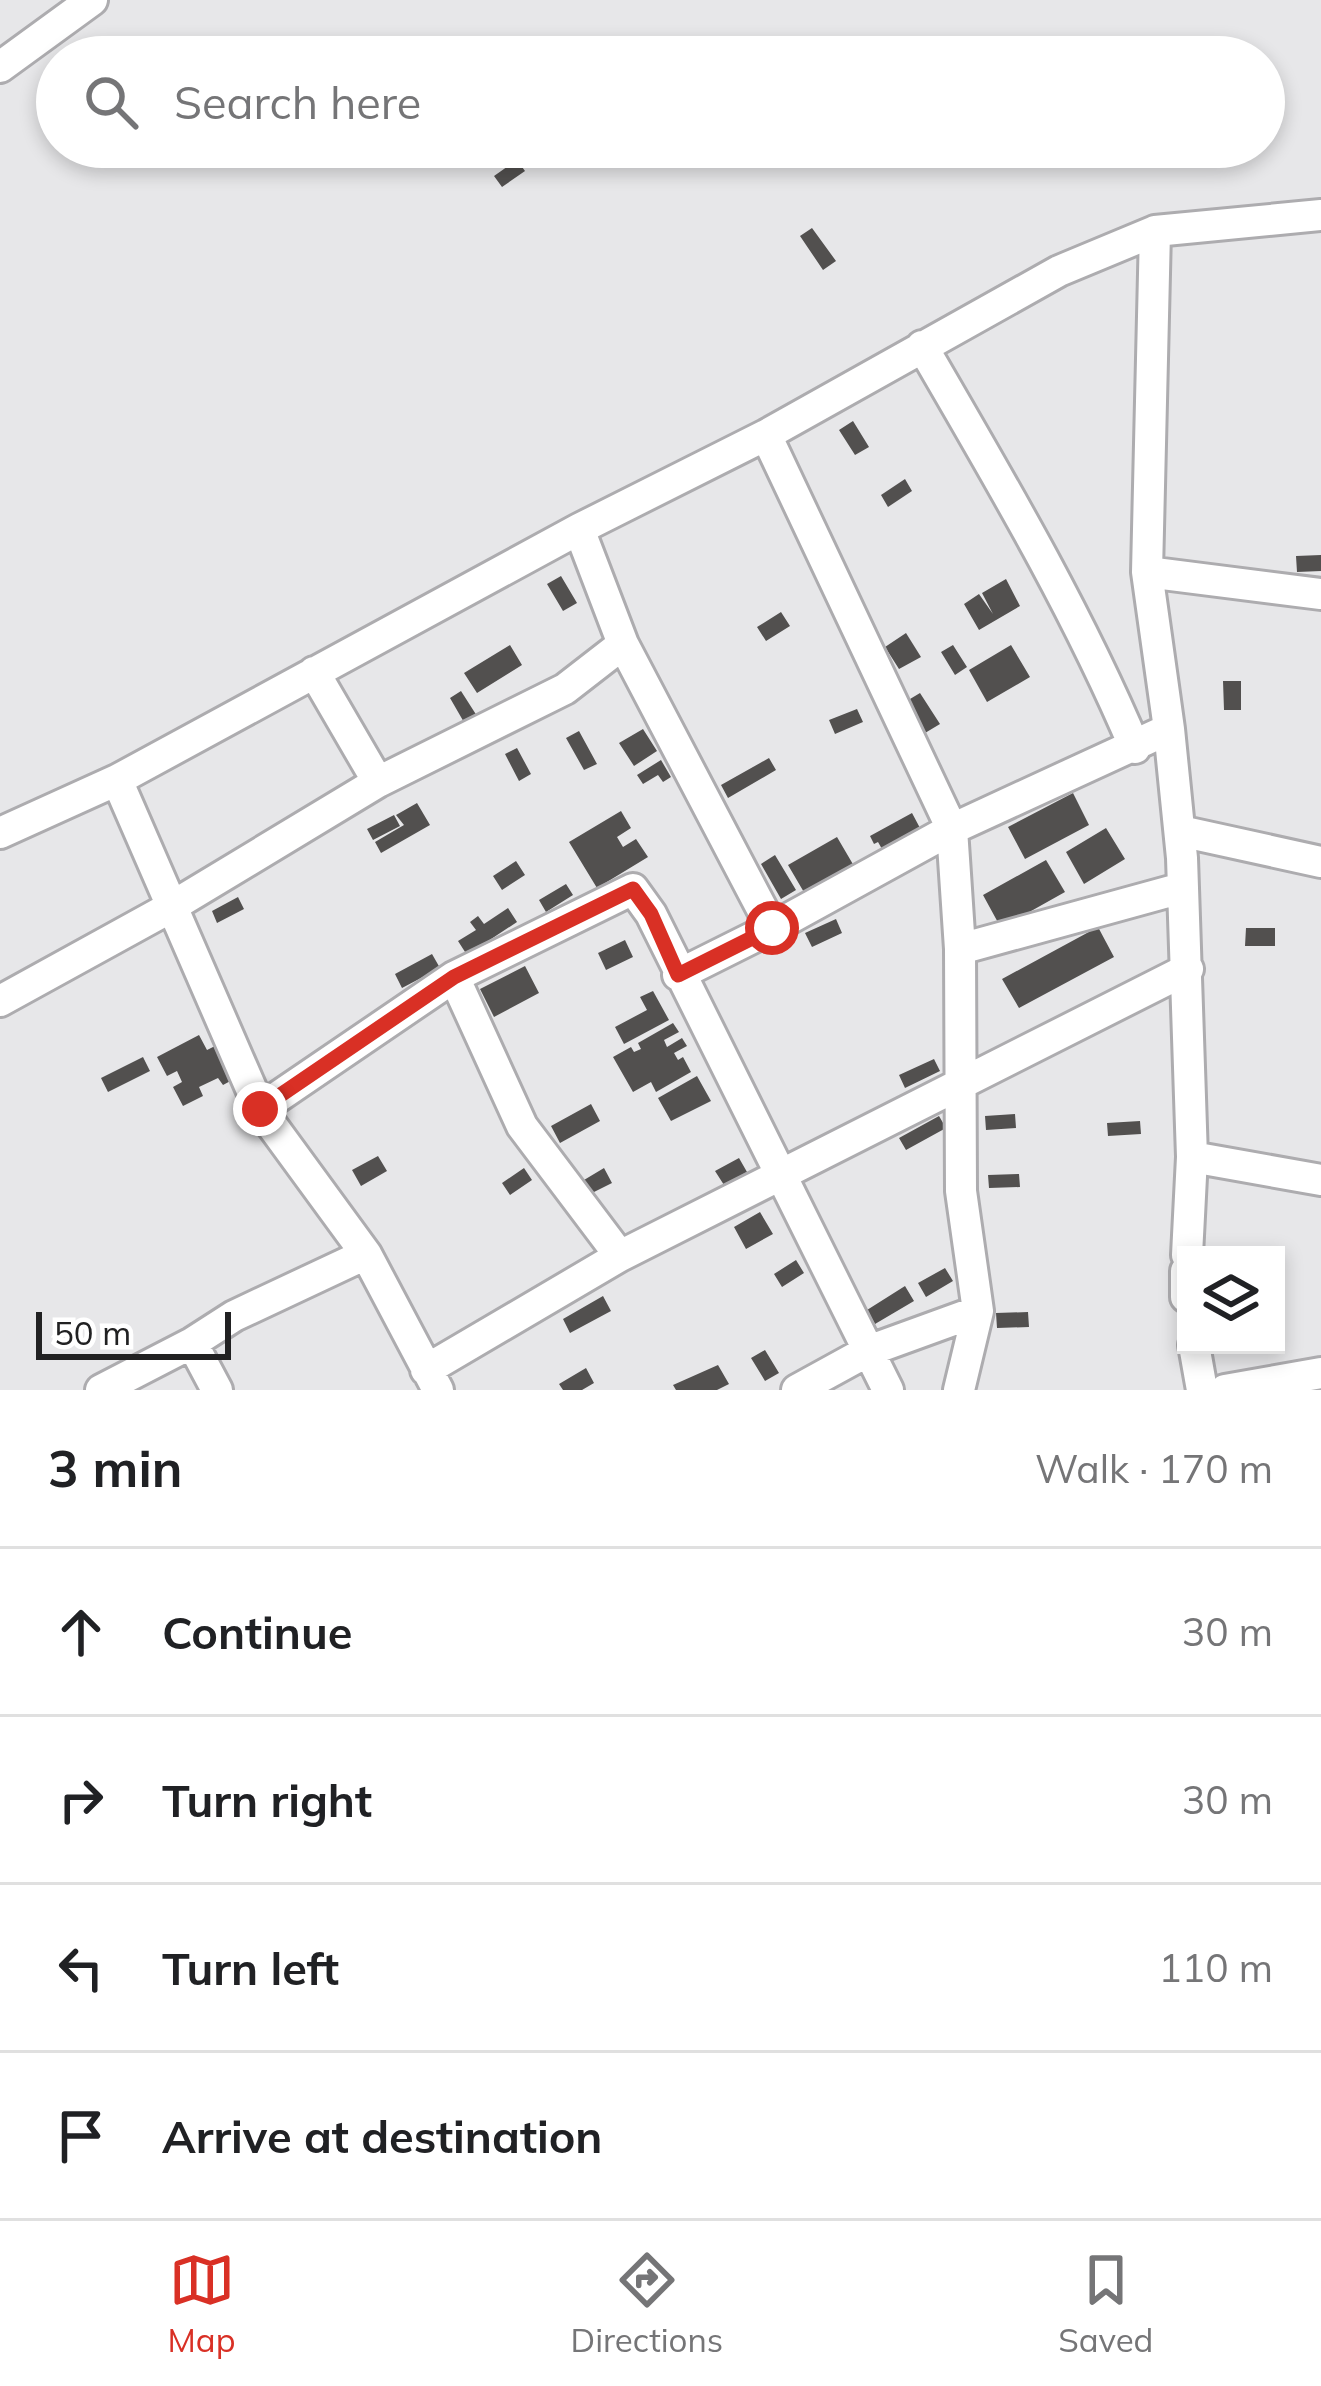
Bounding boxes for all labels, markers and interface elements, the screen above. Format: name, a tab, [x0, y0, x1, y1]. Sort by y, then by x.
search box	[36, 36, 1285, 168]
icon: search	[78, 69, 144, 135]
text: Search here	[174, 74, 421, 130]
route start	[745, 901, 799, 955]
route end	[233, 1082, 287, 1136]
map controls	[1177, 1246, 1285, 1354]
button: layers	[1177, 1246, 1285, 1354]
scale bar	[36, 1306, 231, 1359]
text: 50 m	[54, 1312, 131, 1353]
text: 3 min	[48, 1436, 183, 1500]
text: Walk · 170 m	[1035, 1444, 1273, 1493]
icon: ahead	[48, 1599, 114, 1665]
text: Continue	[162, 1604, 352, 1660]
text: 30 m	[1182, 1607, 1273, 1656]
icon: right	[48, 1767, 114, 1833]
text: Turn right	[162, 1772, 372, 1828]
text: 30 m	[1182, 1775, 1273, 1824]
icon: left	[48, 1935, 114, 2001]
text: Turn left	[162, 1940, 339, 1996]
text: 110 m	[1158, 1943, 1273, 1992]
icon: arrive	[48, 2103, 114, 2169]
text: Arrive at destination	[162, 2108, 602, 2164]
tab: Map	[168, 2247, 235, 2360]
tab: Directions	[571, 2247, 723, 2360]
tab: Saved	[1058, 2247, 1153, 2360]

